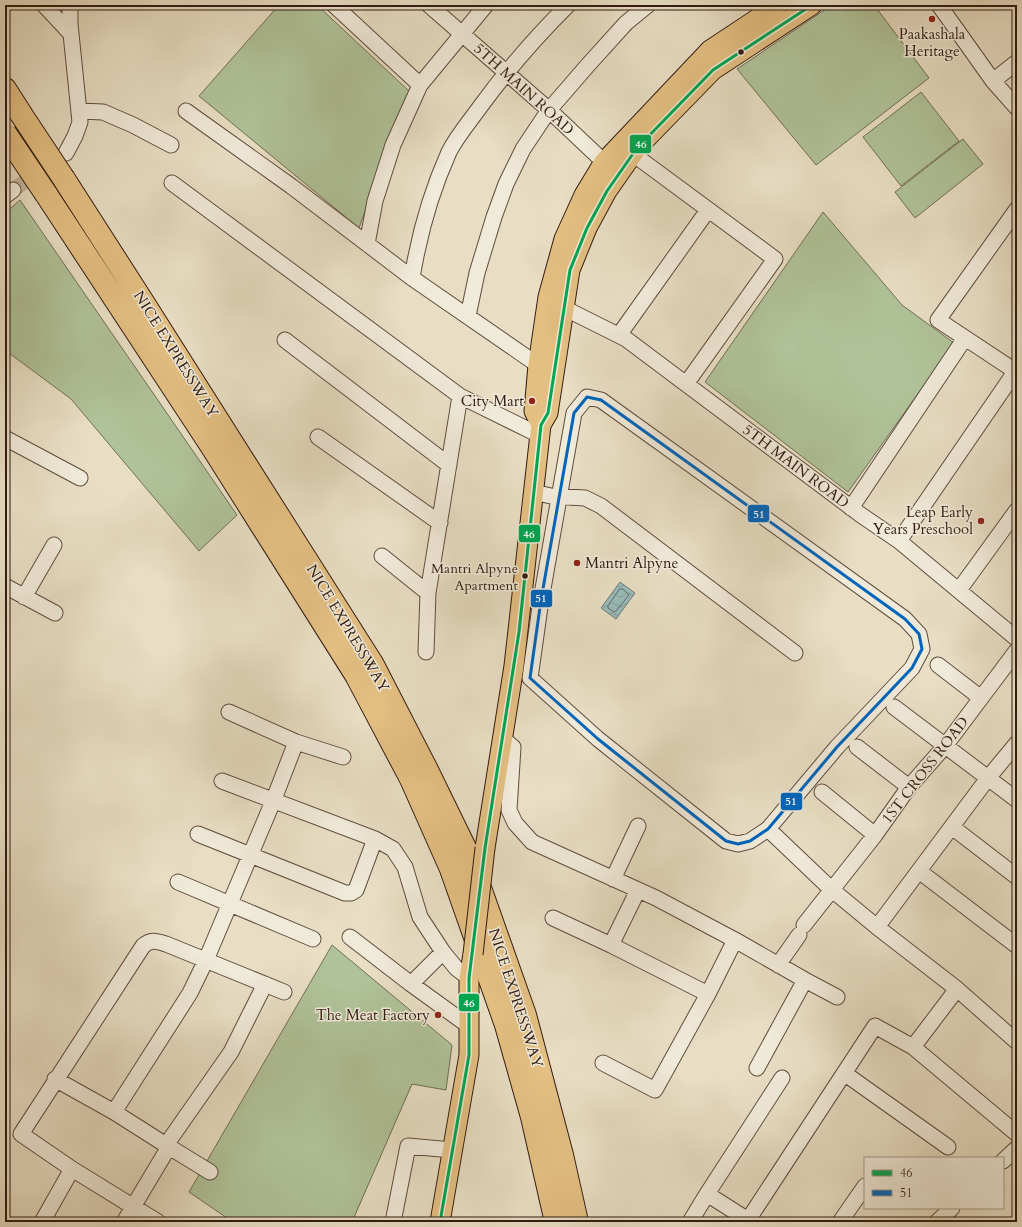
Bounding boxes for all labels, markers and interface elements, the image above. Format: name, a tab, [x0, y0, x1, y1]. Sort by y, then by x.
marker: Paakashala Heritage	[927, 14, 937, 24]
place label: Paakashala Heritage	[899, 24, 966, 61]
street label: 5TH MAIN ROAD	[470, 39, 578, 139]
unlabelled marker	[736, 47, 746, 57]
line badge: 46	[629, 134, 652, 154]
text: 46	[635, 137, 647, 152]
street label: NICE EXPRESSWAY	[129, 287, 224, 422]
place label: City Mart	[461, 391, 524, 411]
marker: City Mart	[527, 396, 537, 406]
street label: 5TH MAIN ROAD	[739, 419, 853, 513]
place label: Leap Early Years Preschool	[873, 502, 973, 539]
line badge: 51	[747, 504, 770, 523]
text: 51	[753, 507, 765, 522]
marker: Leap Early Years Preschool	[976, 516, 986, 526]
line badge: 46	[518, 524, 541, 543]
text: 46	[523, 527, 535, 542]
place label: Mantri Alpyne	[585, 553, 679, 573]
marker: Mantri Alpyne	[572, 558, 582, 568]
place label: Mantri Alpyne Apartment	[431, 559, 519, 595]
street label: NICE EXPRESSWAY	[302, 560, 395, 696]
marker: Mantri Alpyne Apartment	[520, 571, 530, 581]
line badge: 51	[530, 589, 553, 608]
text: 51	[535, 591, 547, 606]
street label: 1ST CROSS ROAD	[877, 712, 973, 828]
line badge: 51	[780, 792, 803, 811]
text: 51	[785, 794, 797, 809]
street label: NICE EXPRESSWAY	[484, 926, 548, 1071]
line badge: 46	[458, 993, 480, 1012]
text: 46	[463, 996, 475, 1011]
place label: The Meat Factory	[316, 1005, 430, 1025]
marker: The Meat Factory	[433, 1010, 443, 1020]
legend	[864, 1157, 1004, 1209]
text: 46	[900, 1165, 912, 1181]
text: 51	[900, 1185, 912, 1201]

